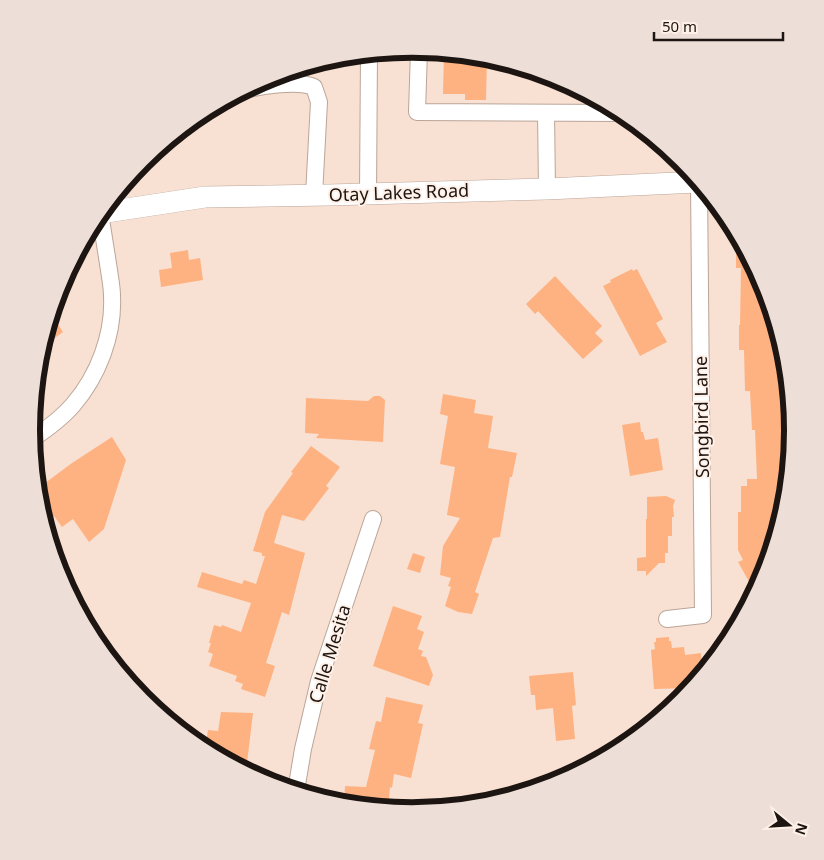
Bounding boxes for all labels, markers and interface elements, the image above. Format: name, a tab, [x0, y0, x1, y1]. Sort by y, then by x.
scale bar	[654, 10, 783, 42]
text: 50 m	[662, 16, 697, 36]
street label: Otay Lakes Road	[328, 178, 470, 206]
street label: Songbird Lane	[688, 356, 714, 478]
street label: Calle Mesita	[303, 601, 355, 706]
north arrow	[764, 800, 814, 850]
text: N	[791, 821, 813, 838]

